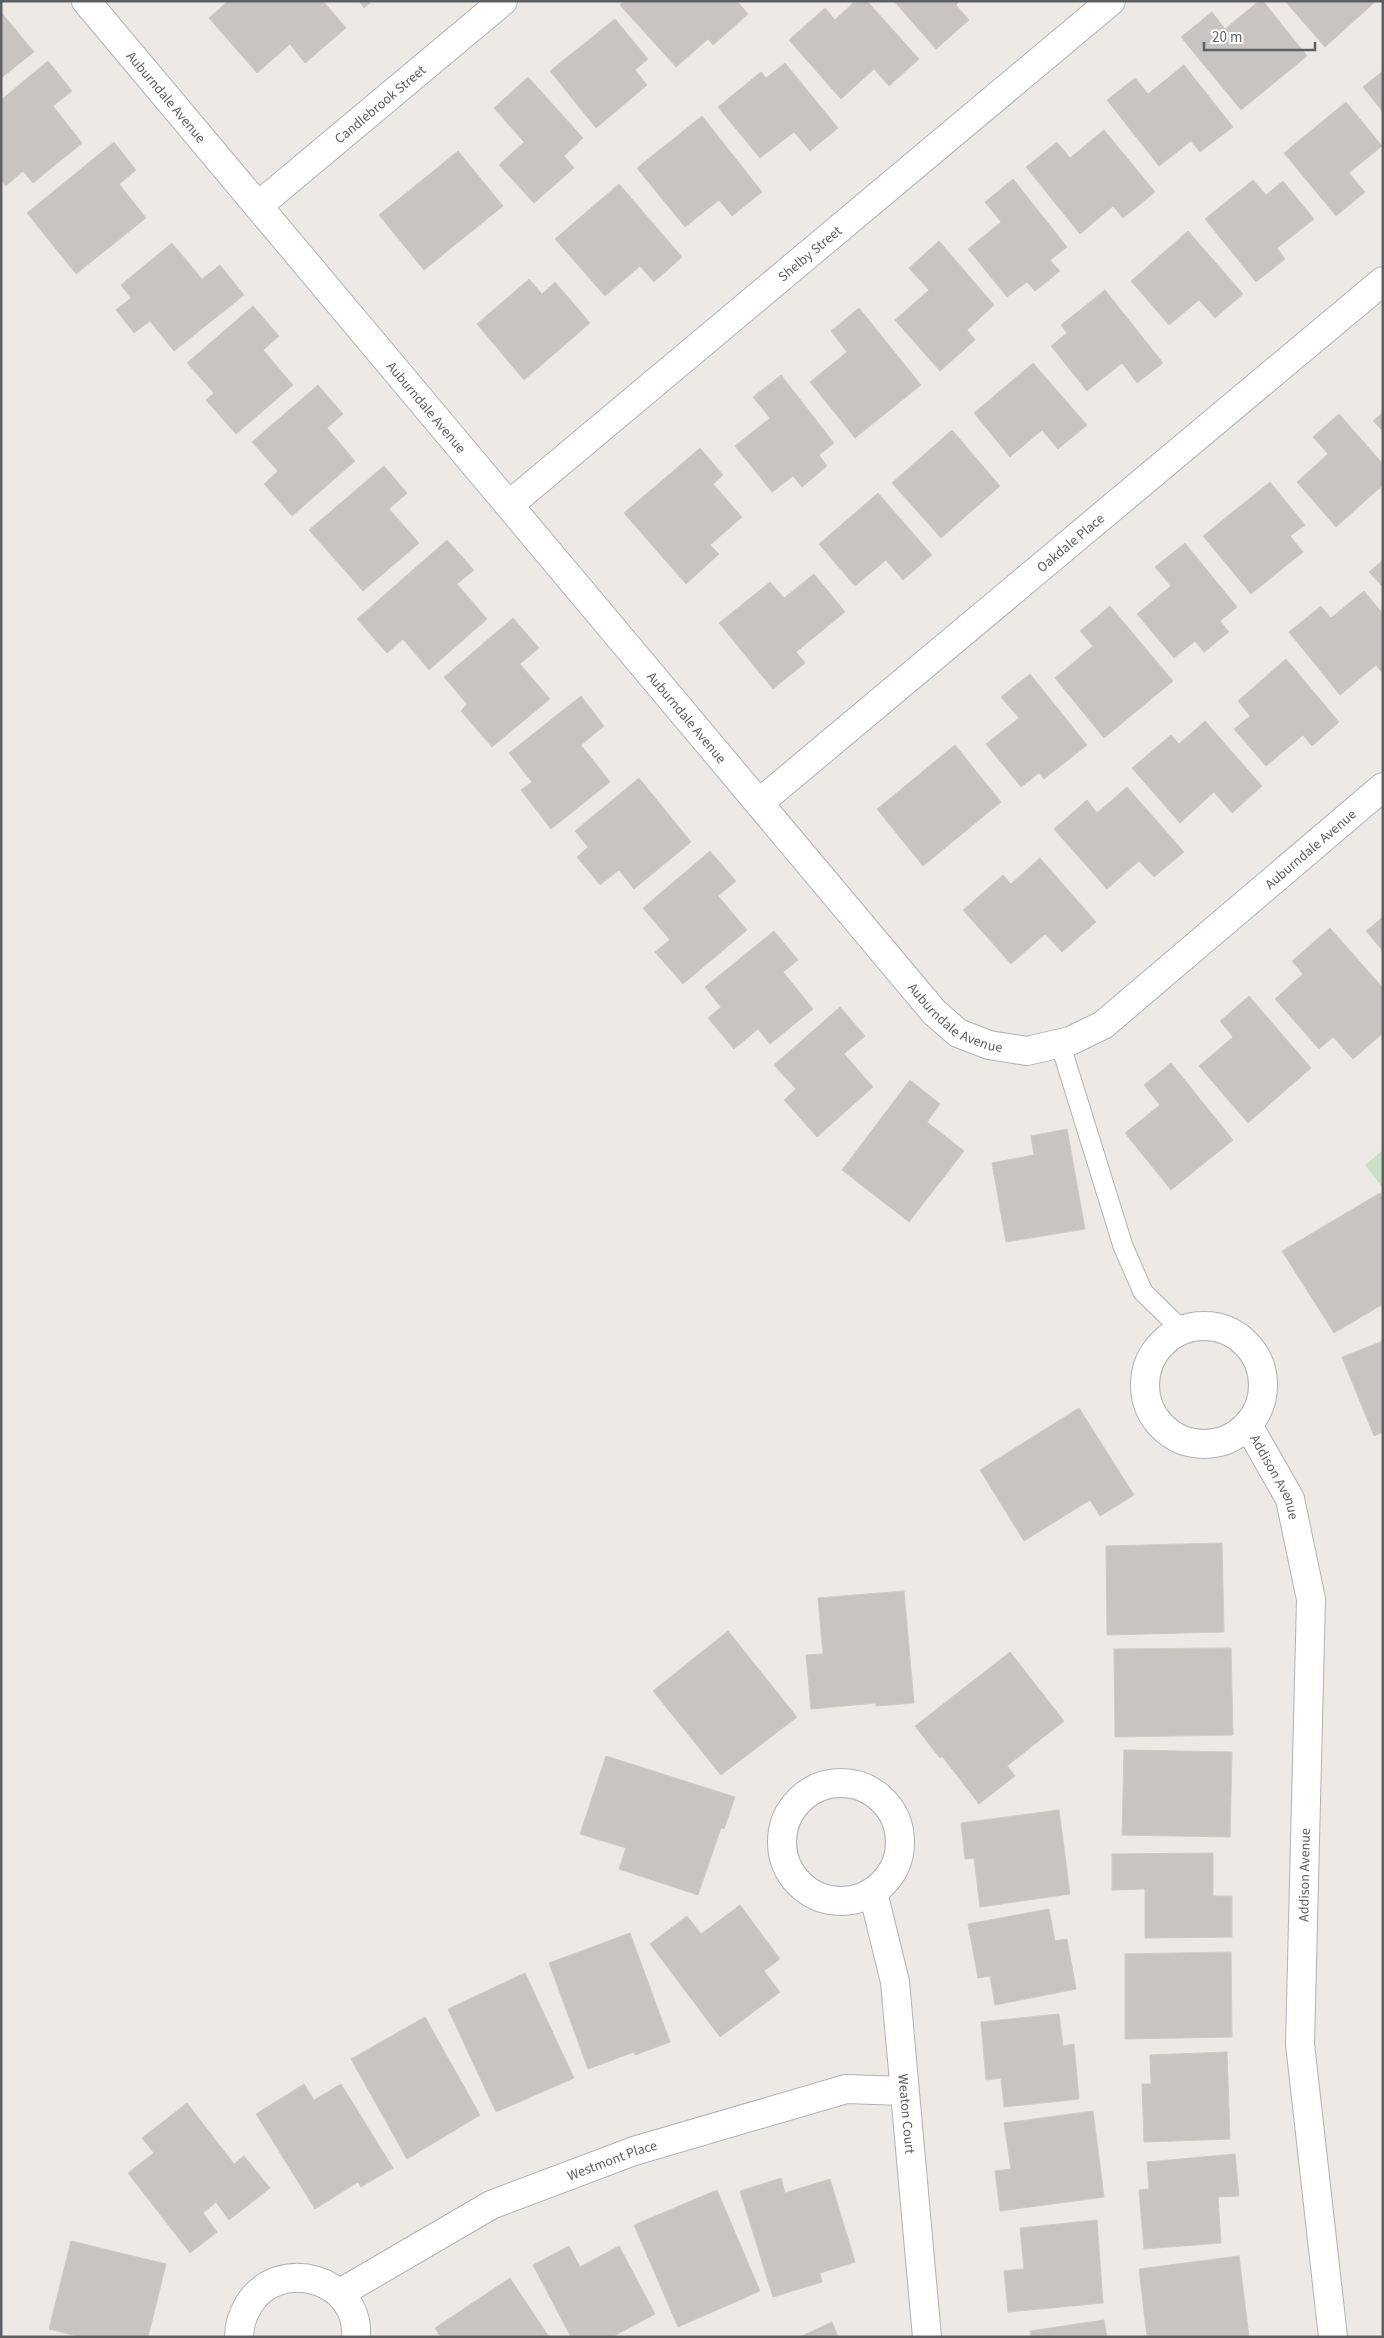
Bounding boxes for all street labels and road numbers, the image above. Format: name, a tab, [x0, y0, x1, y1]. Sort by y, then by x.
street label: Auburndale Avenue	[121, 47, 210, 148]
street label: Candlebrook Street	[331, 60, 431, 149]
street label: Shelby Street	[774, 221, 847, 287]
street label: Auburndale Avenue	[381, 357, 470, 458]
street label: Oakdale Place	[1033, 509, 1109, 578]
street label: Auburndale Avenue	[642, 668, 731, 768]
street label: Auburndale Avenue	[1261, 805, 1361, 894]
street label: Auburndale Avenue	[903, 979, 1004, 1058]
street label: Addison Avenue	[1244, 1431, 1303, 1522]
street label: Addison Avenue	[1294, 1828, 1316, 1922]
street label: Weaton Court	[892, 2073, 919, 2155]
street label: Westmont Place	[565, 2136, 660, 2186]

